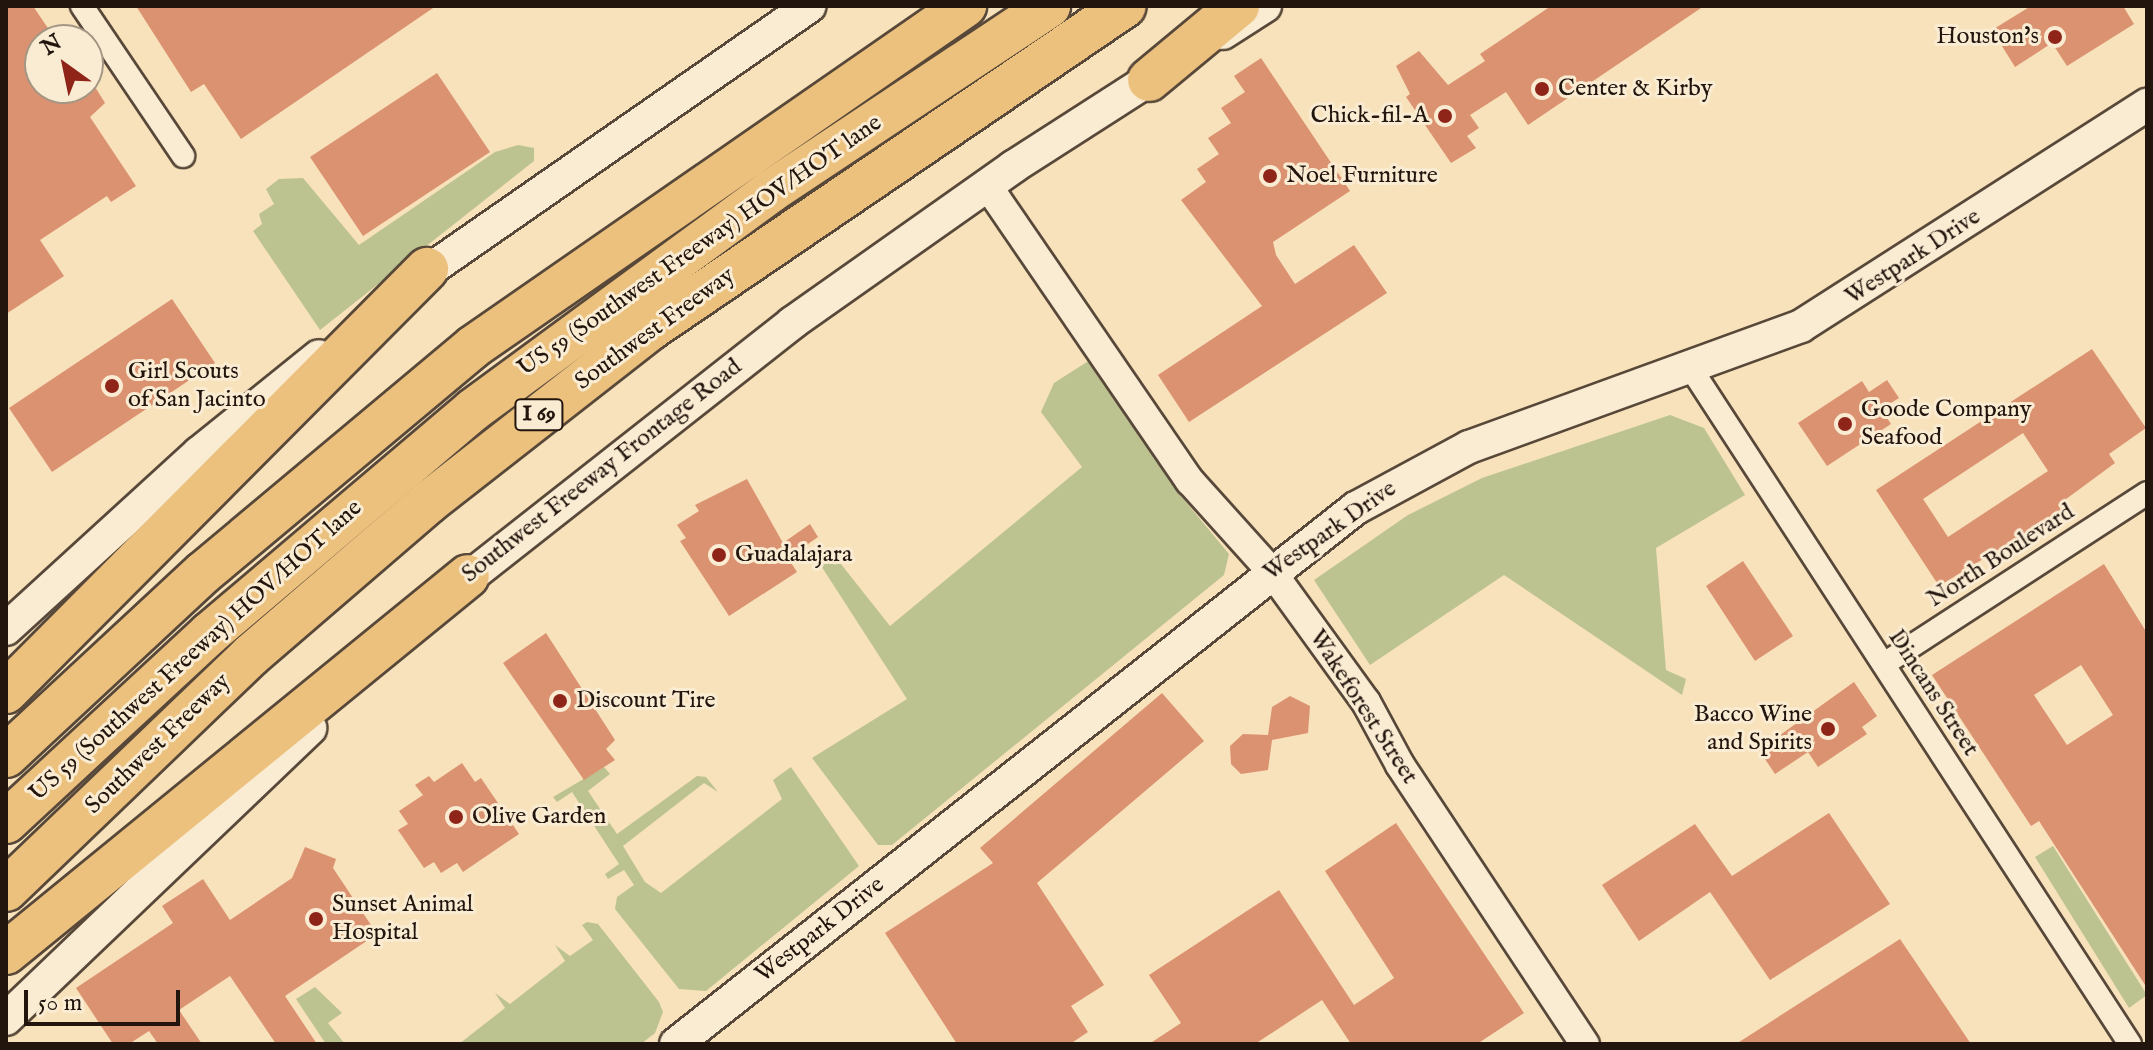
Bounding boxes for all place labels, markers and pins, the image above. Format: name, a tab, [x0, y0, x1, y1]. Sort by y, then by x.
place label: Houston's	[1936, 23, 2039, 51]
marker: Houston's	[2046, 28, 2064, 46]
place label: Center & Kirby	[1558, 75, 1712, 103]
marker: Center & Kirby	[1533, 80, 1551, 98]
place label: Chick-fil-A	[1311, 102, 1429, 130]
marker: Chick-fil-A	[1436, 107, 1454, 125]
place label: Noel Furniture	[1286, 162, 1438, 190]
marker: Noel Furniture	[1261, 167, 1279, 185]
place label: Girl Scouts of San Jacinto	[128, 358, 266, 414]
marker: Girl Scouts of San Jacinto	[103, 377, 121, 395]
place label: Goode Company Seafood	[1861, 396, 2031, 452]
marker: Goode Company Seafood	[1836, 415, 1854, 433]
place label: Guadalajara	[735, 541, 852, 569]
marker: Guadalajara	[710, 546, 728, 564]
place label: Discount Tire	[576, 687, 716, 715]
marker: Discount Tire	[551, 692, 569, 710]
place label: Bacco Wine and Spirits	[1694, 701, 1812, 757]
marker: Bacco Wine and Spirits	[1819, 720, 1837, 738]
place label: Olive Garden	[472, 803, 606, 831]
marker: Olive Garden	[447, 808, 465, 826]
place label: Sunset Animal Hospital	[332, 891, 473, 947]
marker: Sunset Animal Hospital	[307, 910, 325, 928]

